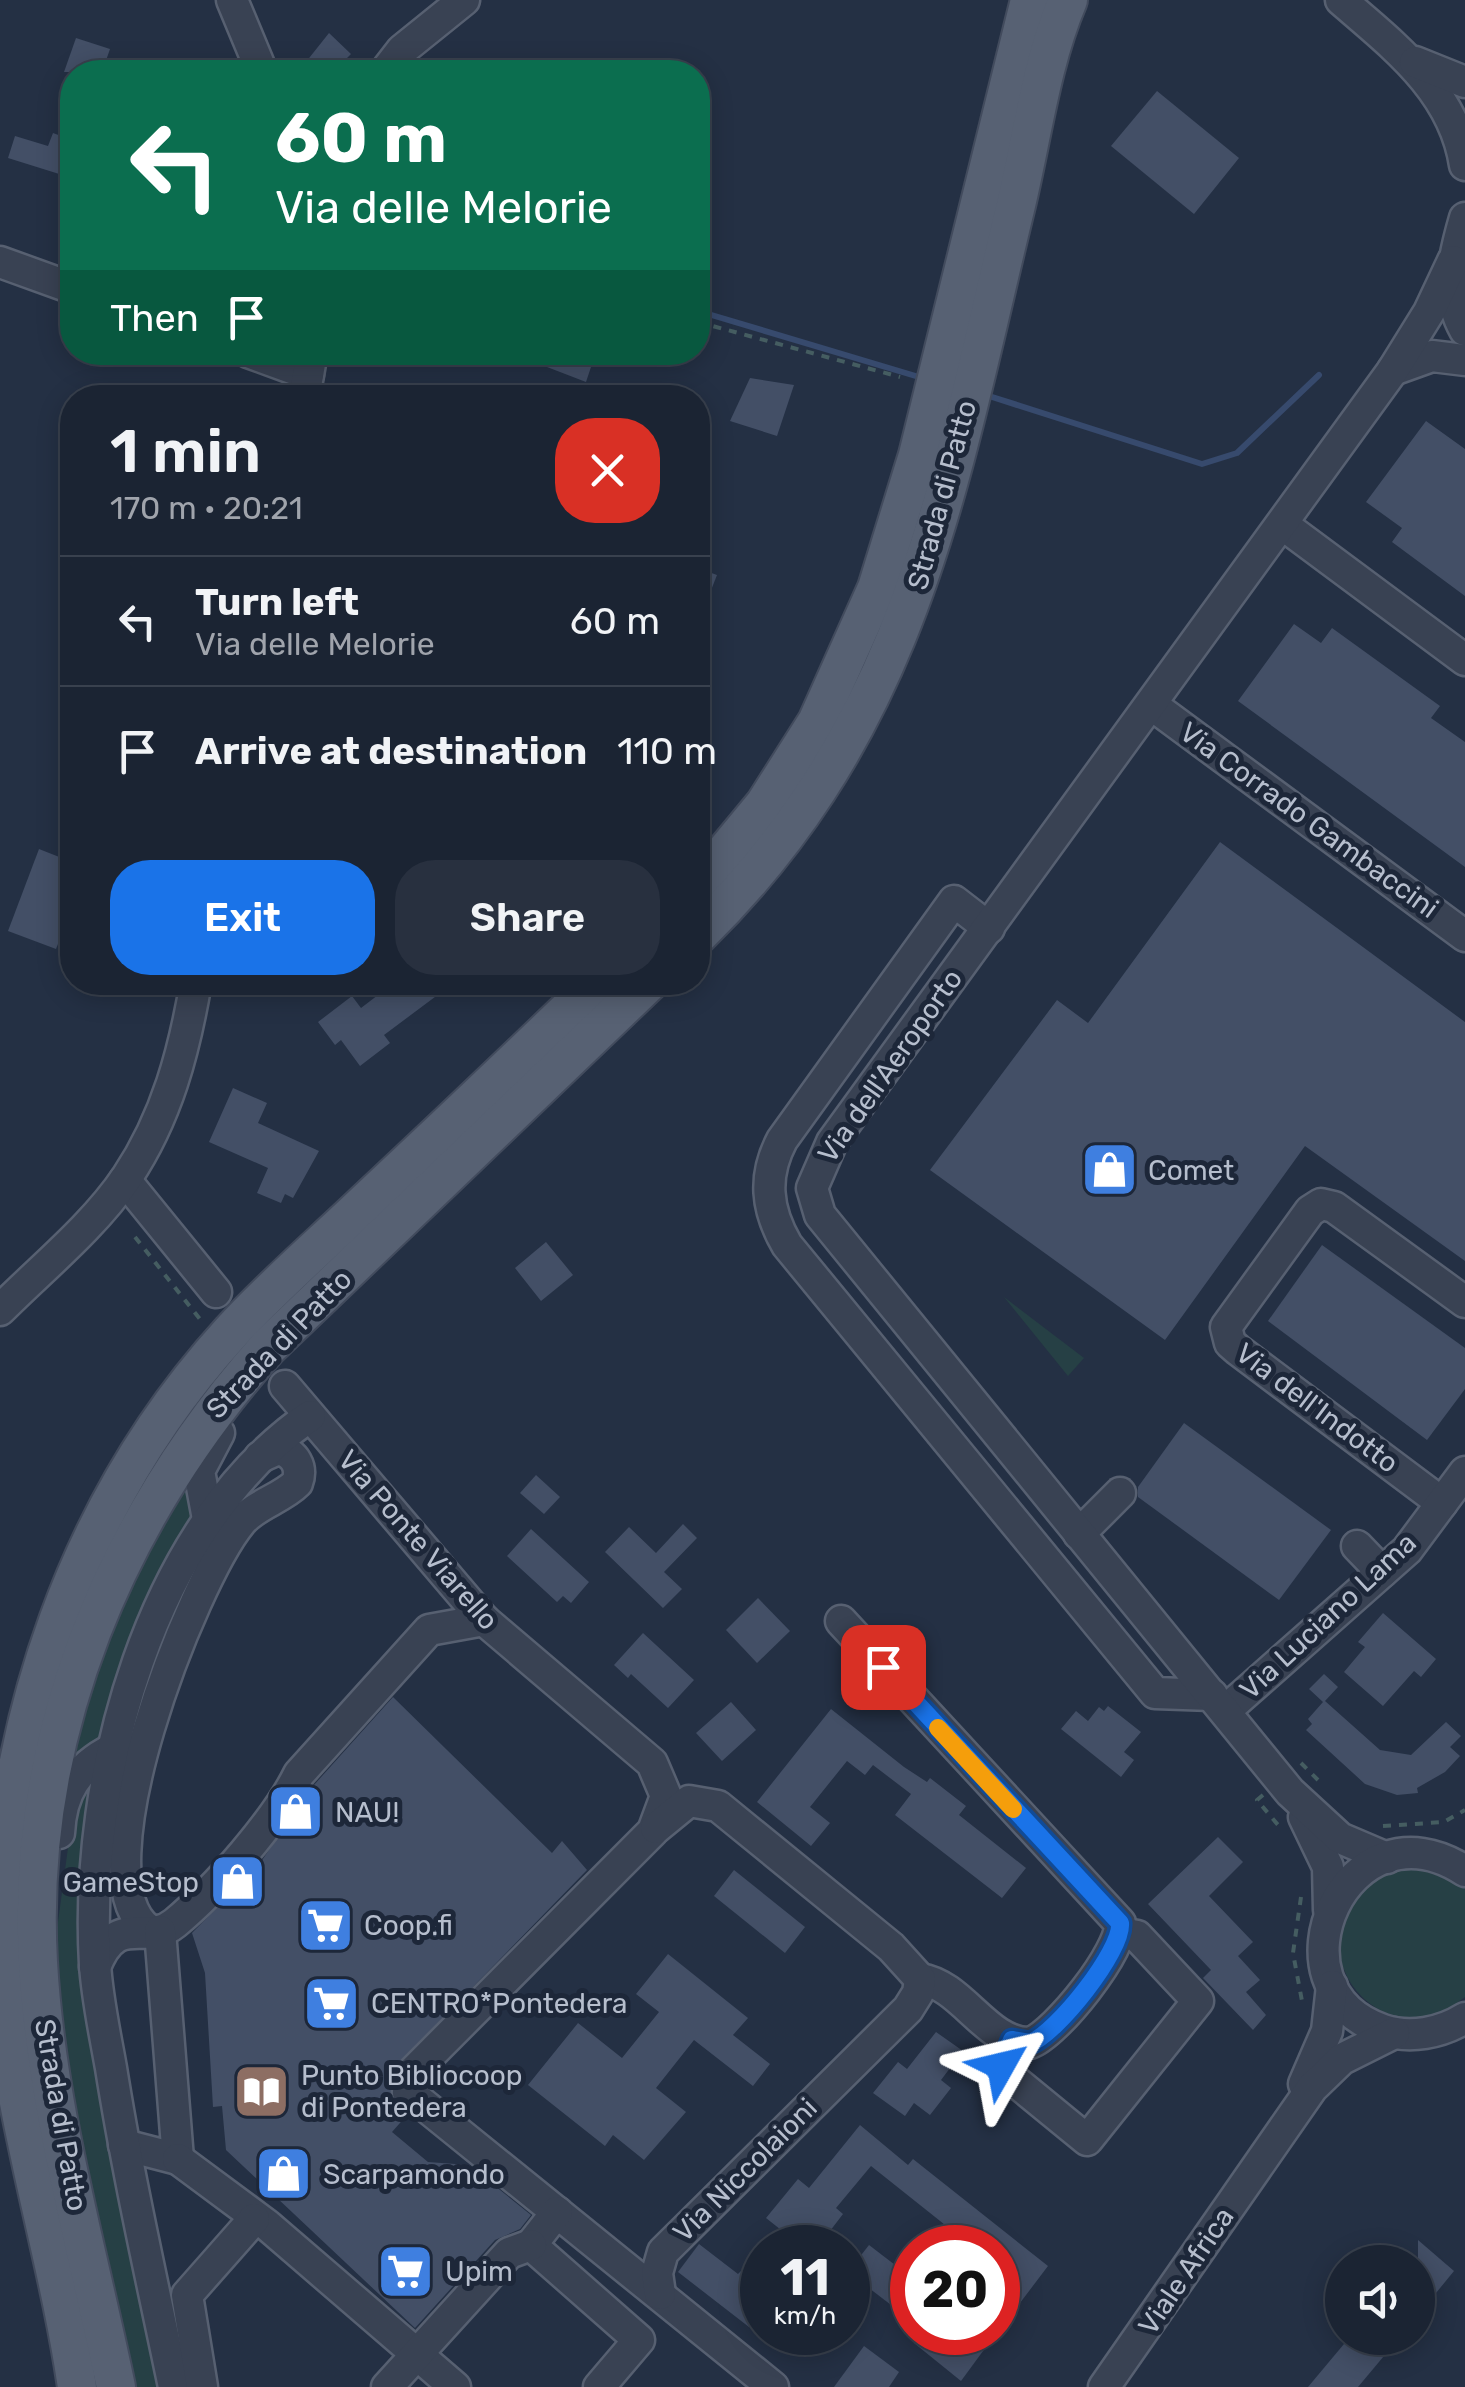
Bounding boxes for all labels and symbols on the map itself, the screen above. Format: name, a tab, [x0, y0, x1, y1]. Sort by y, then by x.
street label: Strada di Patto	[901, 397, 983, 593]
street label: Via Corrado Gambaccini	[1173, 715, 1445, 925]
street label: Via dell'Aeroporto	[811, 963, 969, 1169]
shop icon: Comet	[1079, 1140, 1139, 1200]
place label: Comet	[1148, 1154, 1234, 1187]
street label: Strada di Patto	[200, 1263, 358, 1425]
street label: Via dell'Indotto	[1229, 1336, 1405, 1480]
street label: Via Ponte Viarello	[331, 1444, 505, 1636]
street label: Via Luciano Lama	[1233, 1526, 1423, 1706]
pin	[841, 1625, 926, 1710]
shop icon: NAU!	[266, 1782, 326, 1842]
place label: NAU!	[335, 1796, 399, 1829]
shop icon: GameStop	[208, 1852, 268, 1912]
place label: GameStop	[63, 1866, 199, 1899]
supermarket icon: Coop.fi	[295, 1895, 355, 1955]
place label: Coop.fi	[364, 1909, 453, 1942]
supermarket icon: CENTRO*Pontedera	[302, 1973, 362, 2033]
place label: CENTRO*Pontedera	[371, 1987, 628, 2020]
position arrow	[949, 2014, 1053, 2118]
street label: Strada di Patto	[28, 2016, 94, 2214]
place label: Punto Bibliocoop di Pontedera	[301, 2059, 523, 2124]
library icon: Punto Bibliocoop di Pontedera	[232, 2061, 292, 2121]
street label: Via Niccolaioni	[666, 2091, 824, 2249]
shop icon: Scarpamondo	[254, 2144, 314, 2204]
place label: Scarpamondo	[323, 2158, 505, 2191]
street label: Viale Africa	[1131, 2201, 1241, 2341]
speed limit sign: 20	[890, 2225, 1020, 2355]
supermarket icon: Upim	[376, 2241, 436, 2301]
place label: Upim	[445, 2255, 513, 2288]

